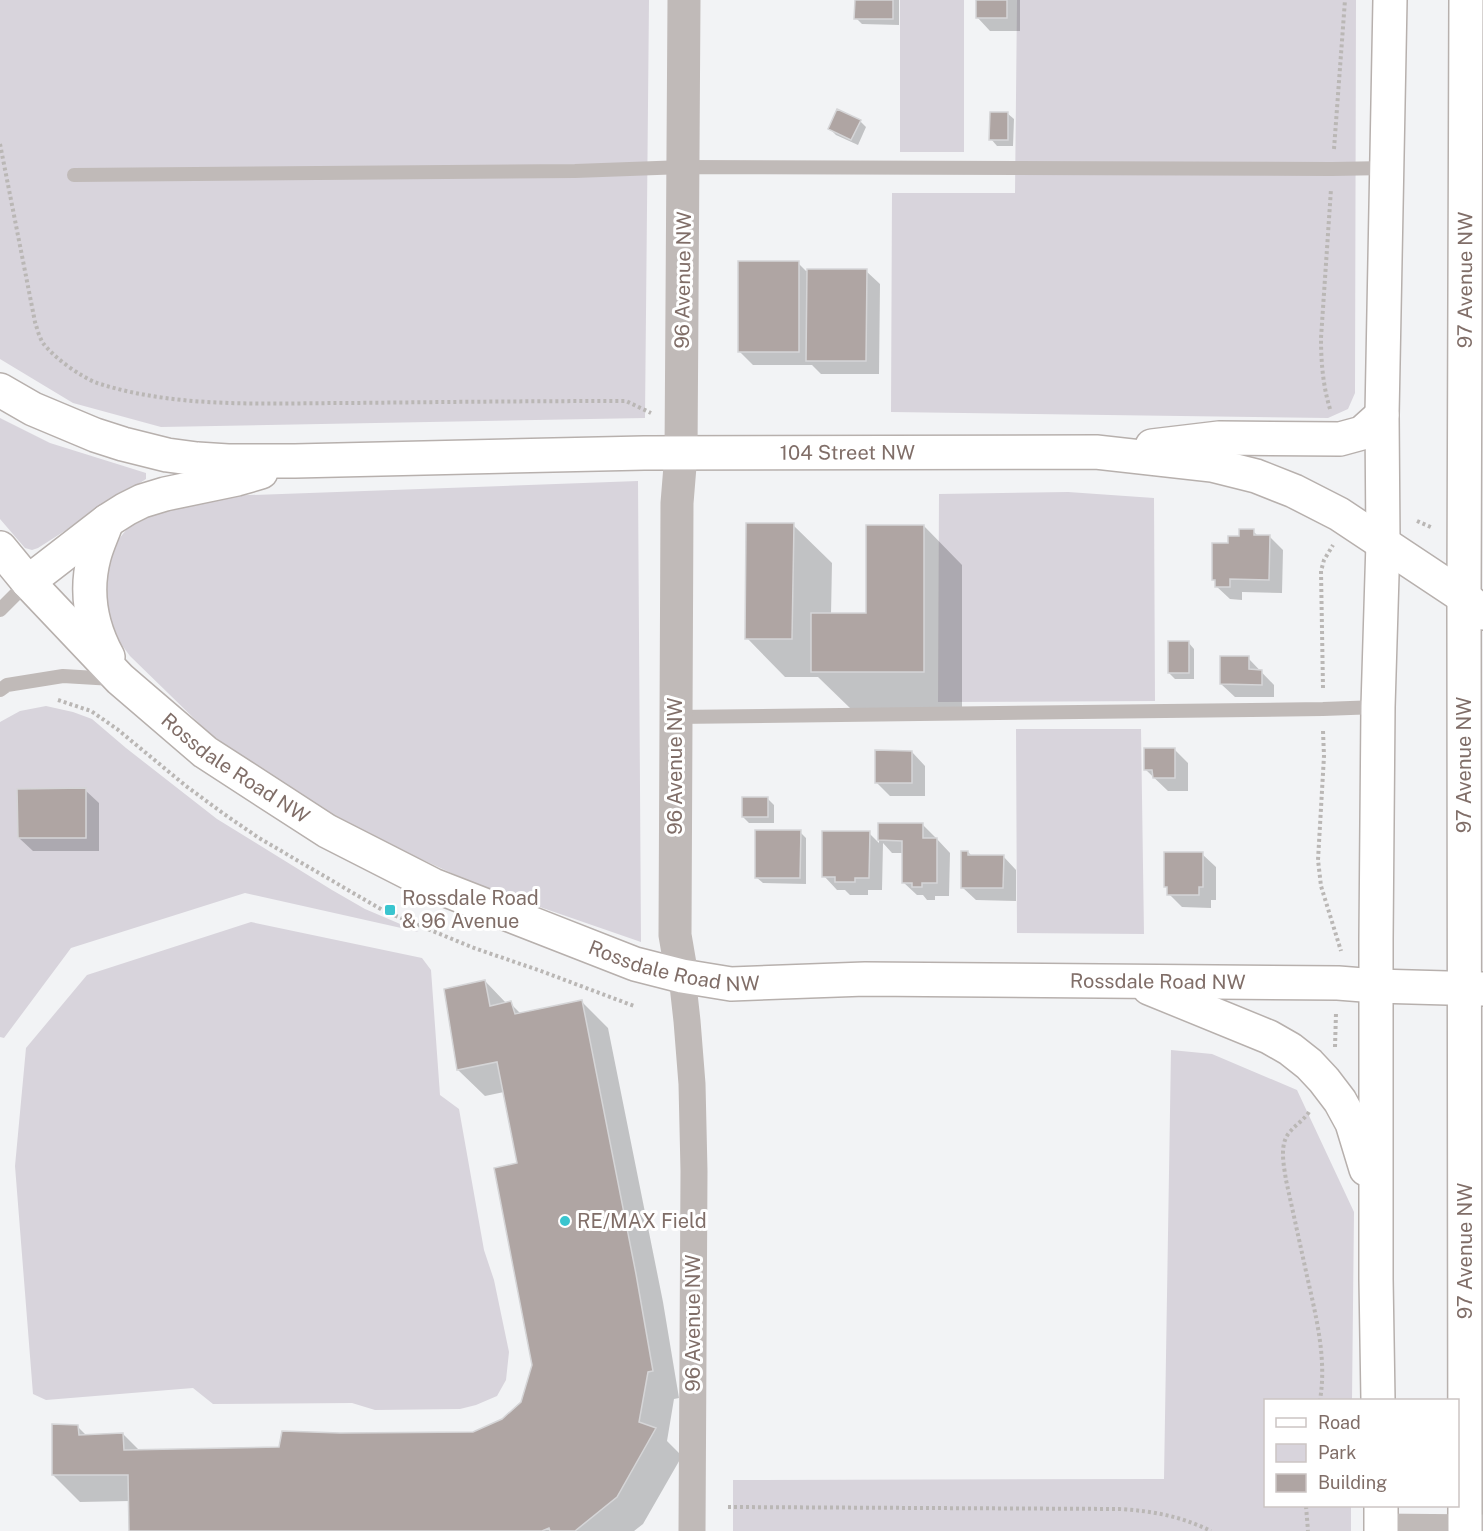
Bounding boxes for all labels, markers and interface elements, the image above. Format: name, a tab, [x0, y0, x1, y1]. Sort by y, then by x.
street label: 96 Avenue NW	[670, 211, 696, 349]
street label: 97 Avenue NW	[1453, 212, 1477, 348]
street label: 104 Street NW	[780, 440, 915, 465]
street label: 96 Avenue NW	[663, 697, 687, 835]
street label: 97 Avenue NW	[1452, 697, 1476, 833]
street label: Rossdale Road NW	[156, 708, 314, 828]
place label: Rossdale Road & 96 Avenue	[402, 886, 539, 933]
marker: Rossdale Road & 96 Avenue	[383, 903, 397, 917]
street label: Rossdale Road NW	[585, 935, 760, 996]
street label: Rossdale Road NW	[1070, 969, 1246, 994]
street label: 97 Avenue NW	[1453, 1183, 1477, 1319]
place label: RE/MAX Field	[577, 1209, 707, 1233]
marker: RE/MAX Field	[558, 1214, 572, 1228]
street label: 96 Avenue NW	[681, 1254, 705, 1392]
legend	[1264, 1399, 1459, 1507]
text: Road	[1318, 1412, 1361, 1433]
text: Park	[1318, 1442, 1356, 1463]
text: Building	[1318, 1472, 1387, 1493]

